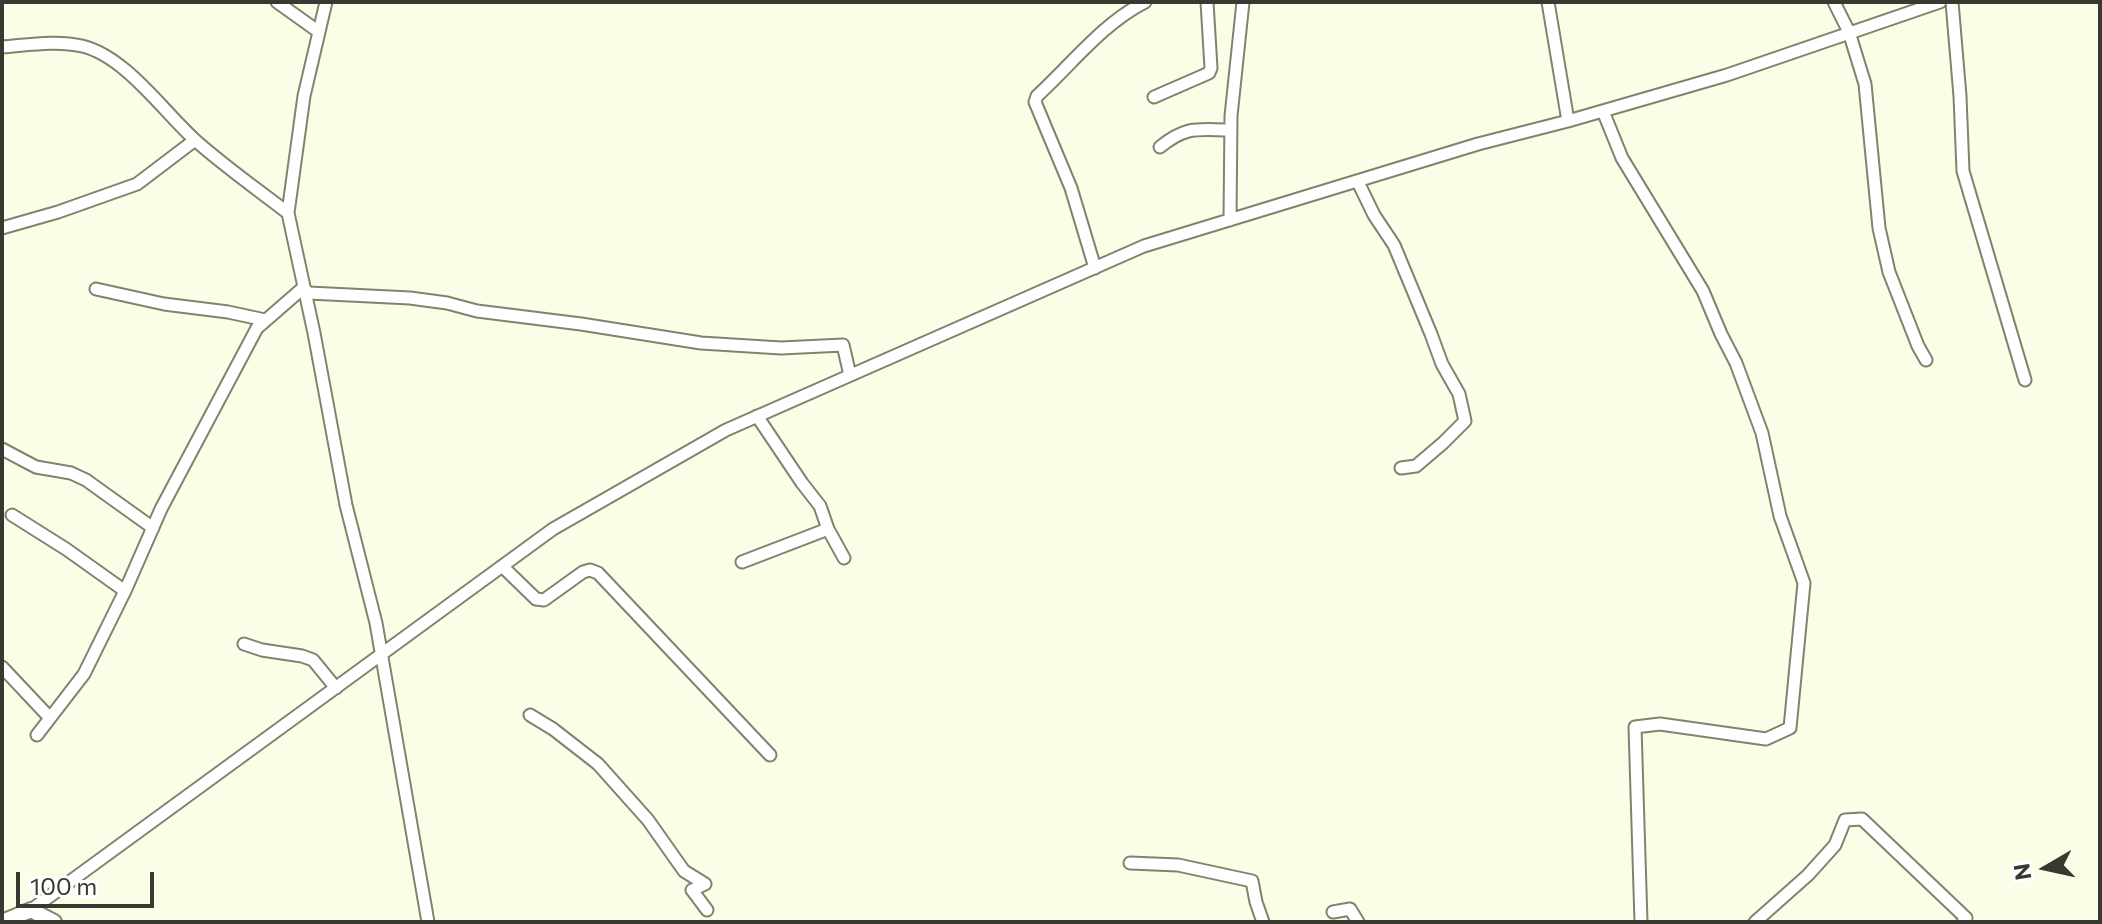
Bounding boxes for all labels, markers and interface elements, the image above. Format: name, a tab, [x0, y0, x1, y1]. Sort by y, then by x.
north arrow	[2006, 828, 2086, 908]
scale bar	[20, 856, 158, 906]
text: N	[2007, 862, 2036, 882]
text: 100 m	[30, 871, 97, 900]

